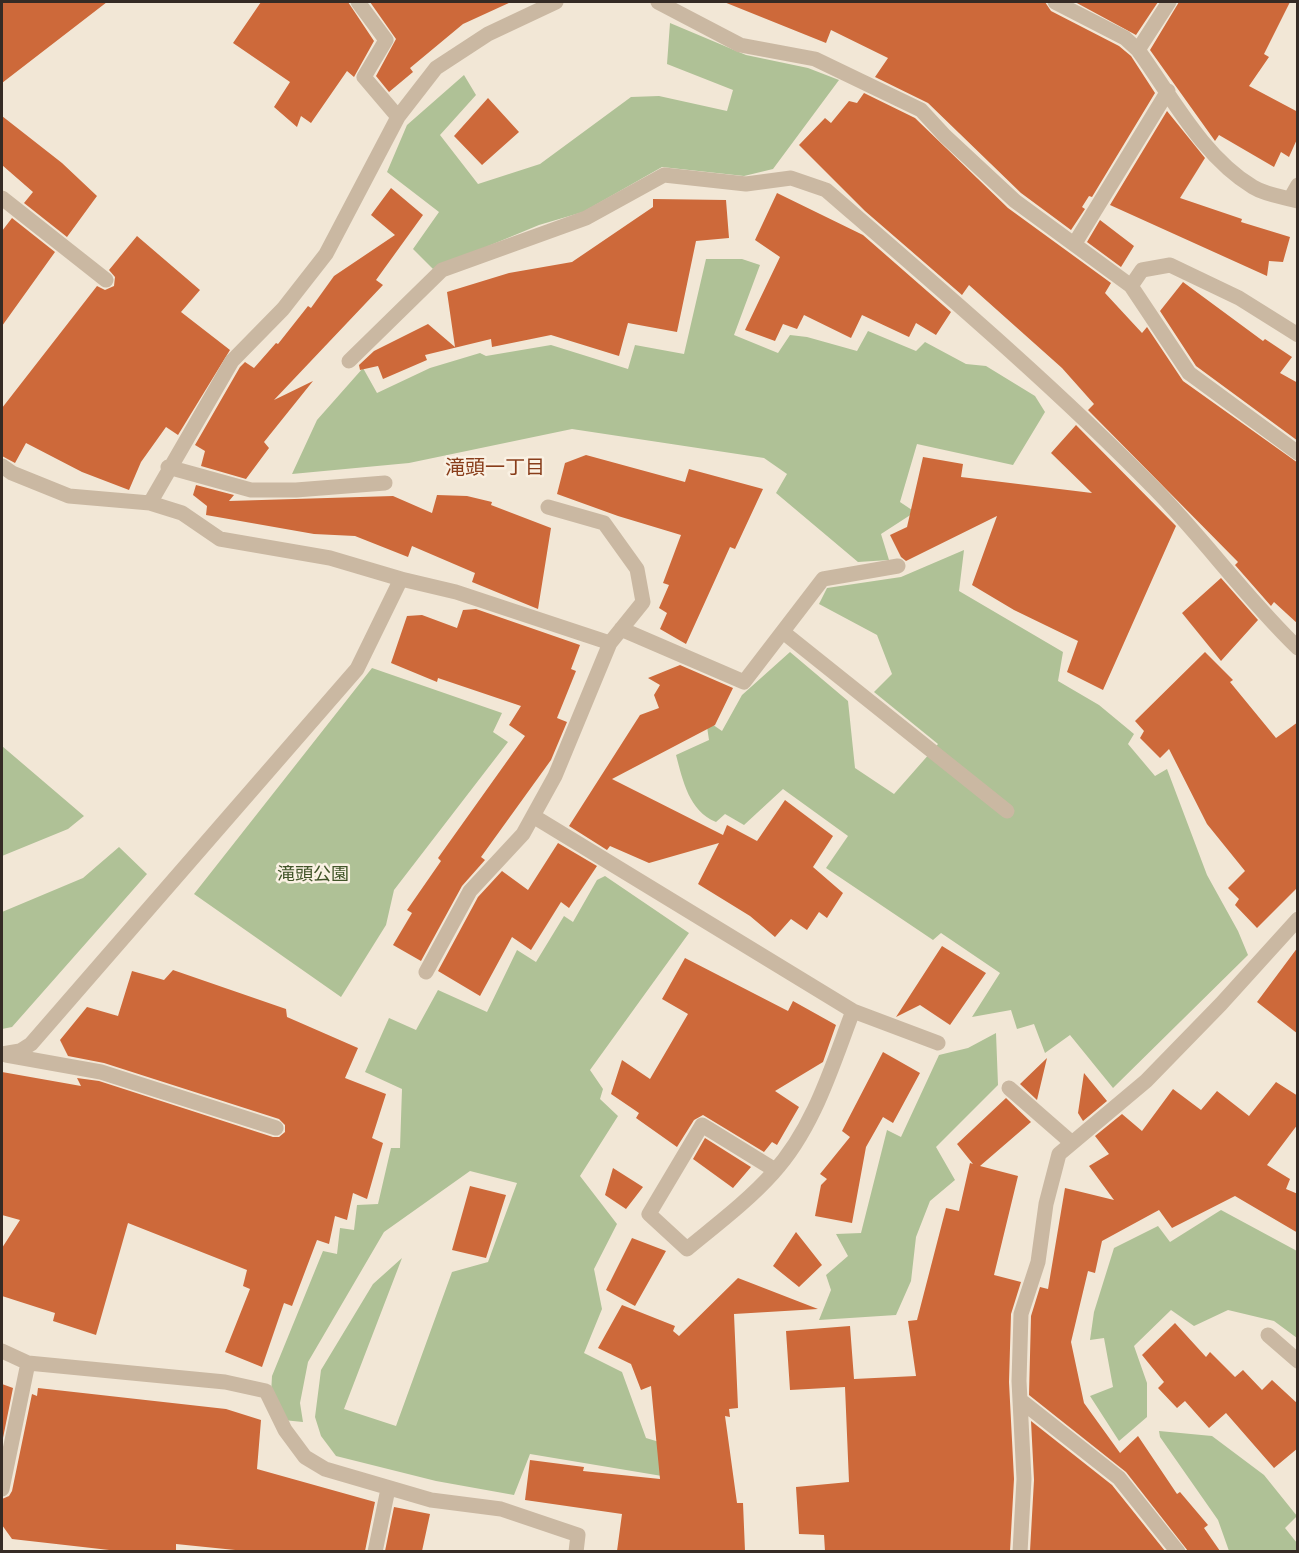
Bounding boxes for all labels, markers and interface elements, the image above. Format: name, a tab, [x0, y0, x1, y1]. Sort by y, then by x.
district label: 滝頭一丁目	[445, 456, 545, 480]
park label: 滝頭公園	[277, 864, 349, 886]

